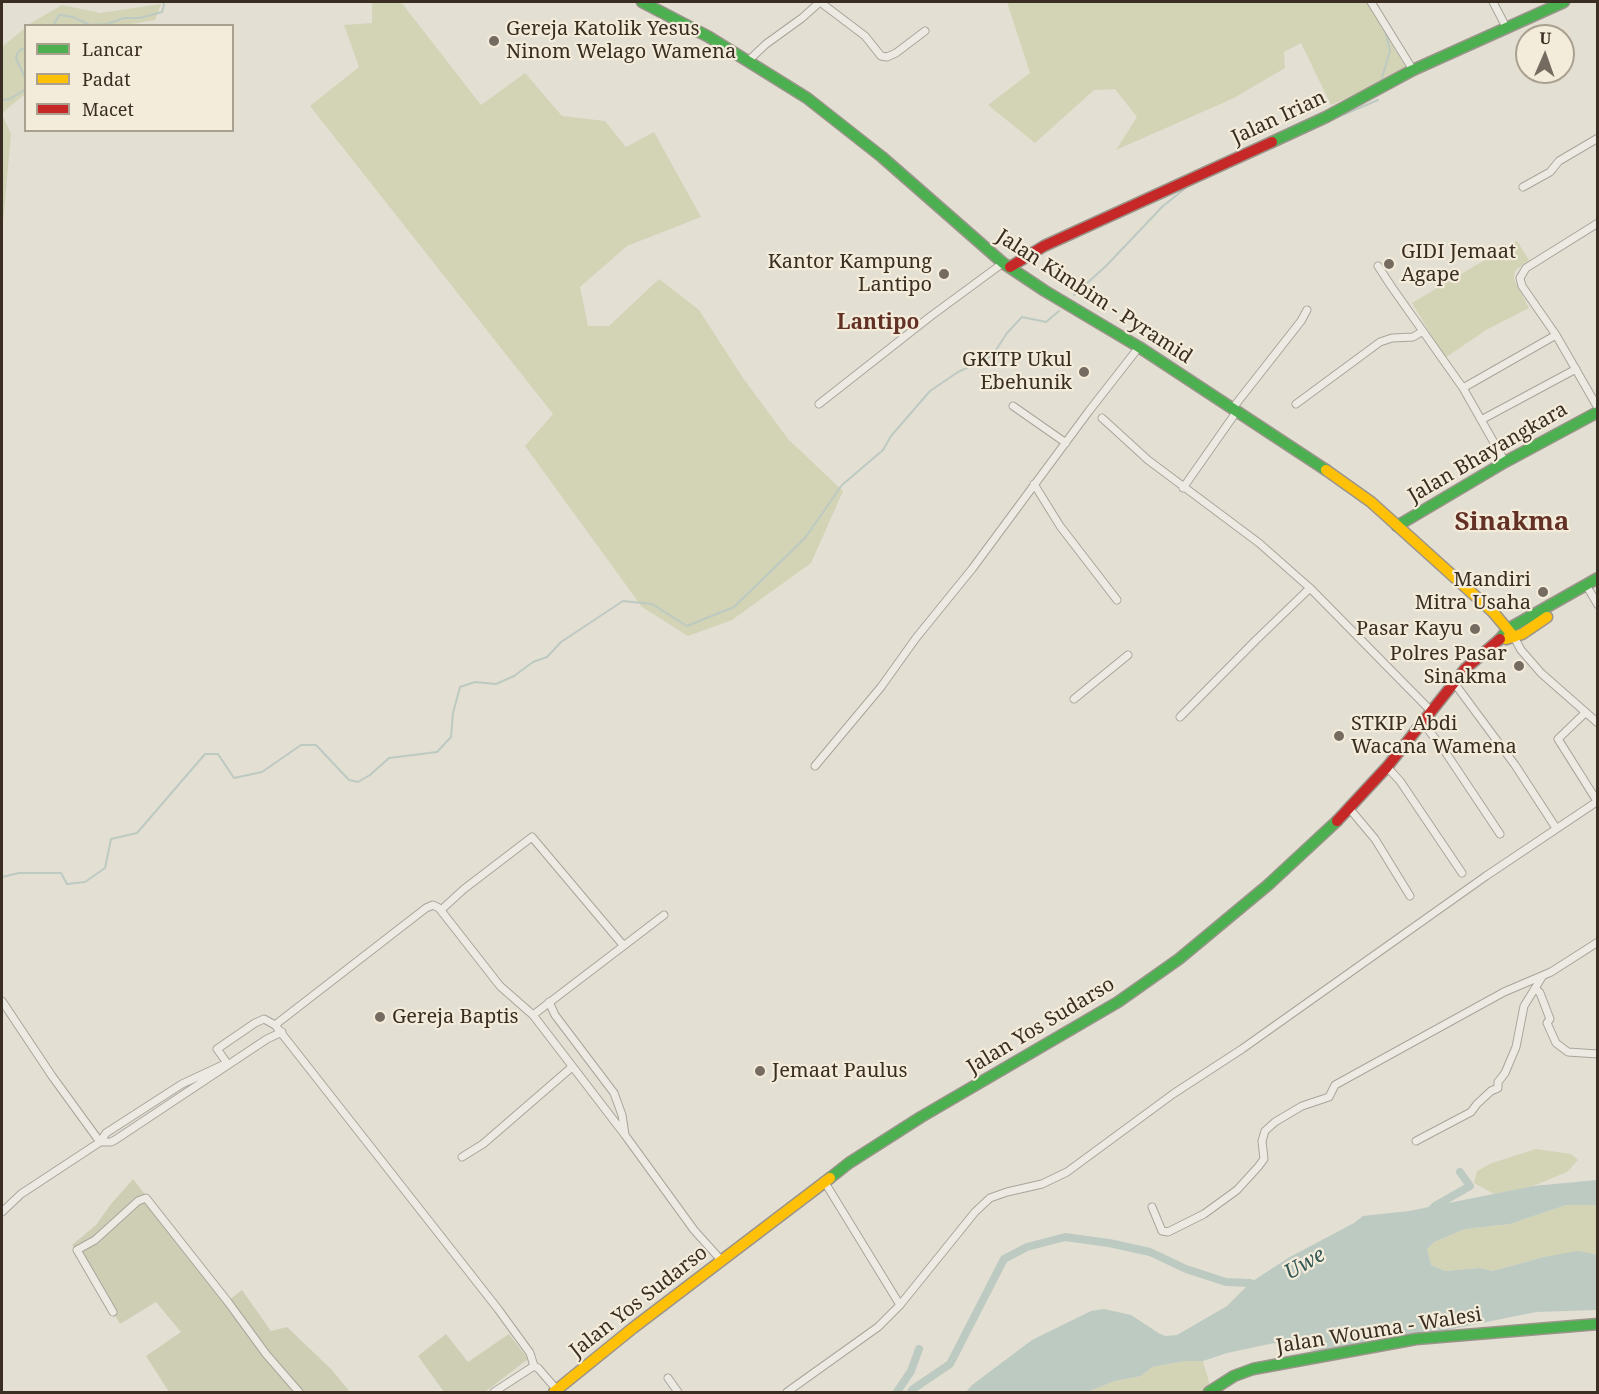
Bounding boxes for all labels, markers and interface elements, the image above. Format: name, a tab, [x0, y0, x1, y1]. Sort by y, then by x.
place label: Gereja Katolik Yesus Ninom Welago Wamena	[506, 17, 736, 64]
legend	[24, 24, 234, 132]
north arrow	[1515, 24, 1575, 84]
text: U	[1539, 27, 1552, 49]
marker: Gereja Katolik Yesus Ninom Welago Wamena	[487, 34, 501, 48]
text: Lancar	[82, 37, 142, 61]
text: Padat	[82, 67, 131, 91]
street label: Jalan Irian	[1228, 86, 1330, 150]
text: Macet	[82, 97, 134, 121]
street label: Jalan Kimbim - Pyramid	[992, 225, 1196, 369]
place label: GIDI Jemaat Agape	[1401, 240, 1516, 287]
place label: Kantor Kampung Lantipo	[768, 250, 932, 297]
marker: GIDI Jemaat Agape	[1382, 257, 1396, 271]
marker: Kantor Kampung Lantipo	[937, 267, 951, 281]
district label: Lantipo	[837, 310, 919, 336]
place label: GKITP Ukul Ebehunik	[962, 348, 1072, 395]
marker: GKITP Ukul Ebehunik	[1077, 365, 1091, 379]
street label: Jalan Bhayangkara	[1404, 398, 1572, 508]
district label: Sinakma	[1455, 507, 1569, 539]
place label: Mandiri Mitra Usaha	[1415, 568, 1531, 615]
marker: Mandiri Mitra Usaha	[1536, 585, 1550, 599]
place label: Pasar Kayu	[1356, 617, 1463, 641]
marker: Pasar Kayu	[1468, 622, 1482, 636]
place label: Polres Pasar Sinakma	[1390, 642, 1507, 689]
marker: Polres Pasar Sinakma	[1512, 659, 1526, 673]
place label: STKIP Abdi Wacana Wamena	[1351, 712, 1517, 759]
marker: STKIP Abdi Wacana Wamena	[1332, 729, 1346, 743]
street label: Jalan Yos Sudarso	[963, 972, 1119, 1080]
place label: Gereja Baptis	[392, 1005, 519, 1029]
marker: Gereja Baptis	[373, 1010, 387, 1024]
place label: Jemaat Paulus	[772, 1059, 907, 1083]
marker: Jemaat Paulus	[753, 1064, 767, 1078]
street label: Jalan Yos Sudarso	[565, 1241, 713, 1363]
water label: Uwe	[1280, 1242, 1330, 1286]
street label: Jalan Wouma - Walesi	[1274, 1303, 1484, 1359]

